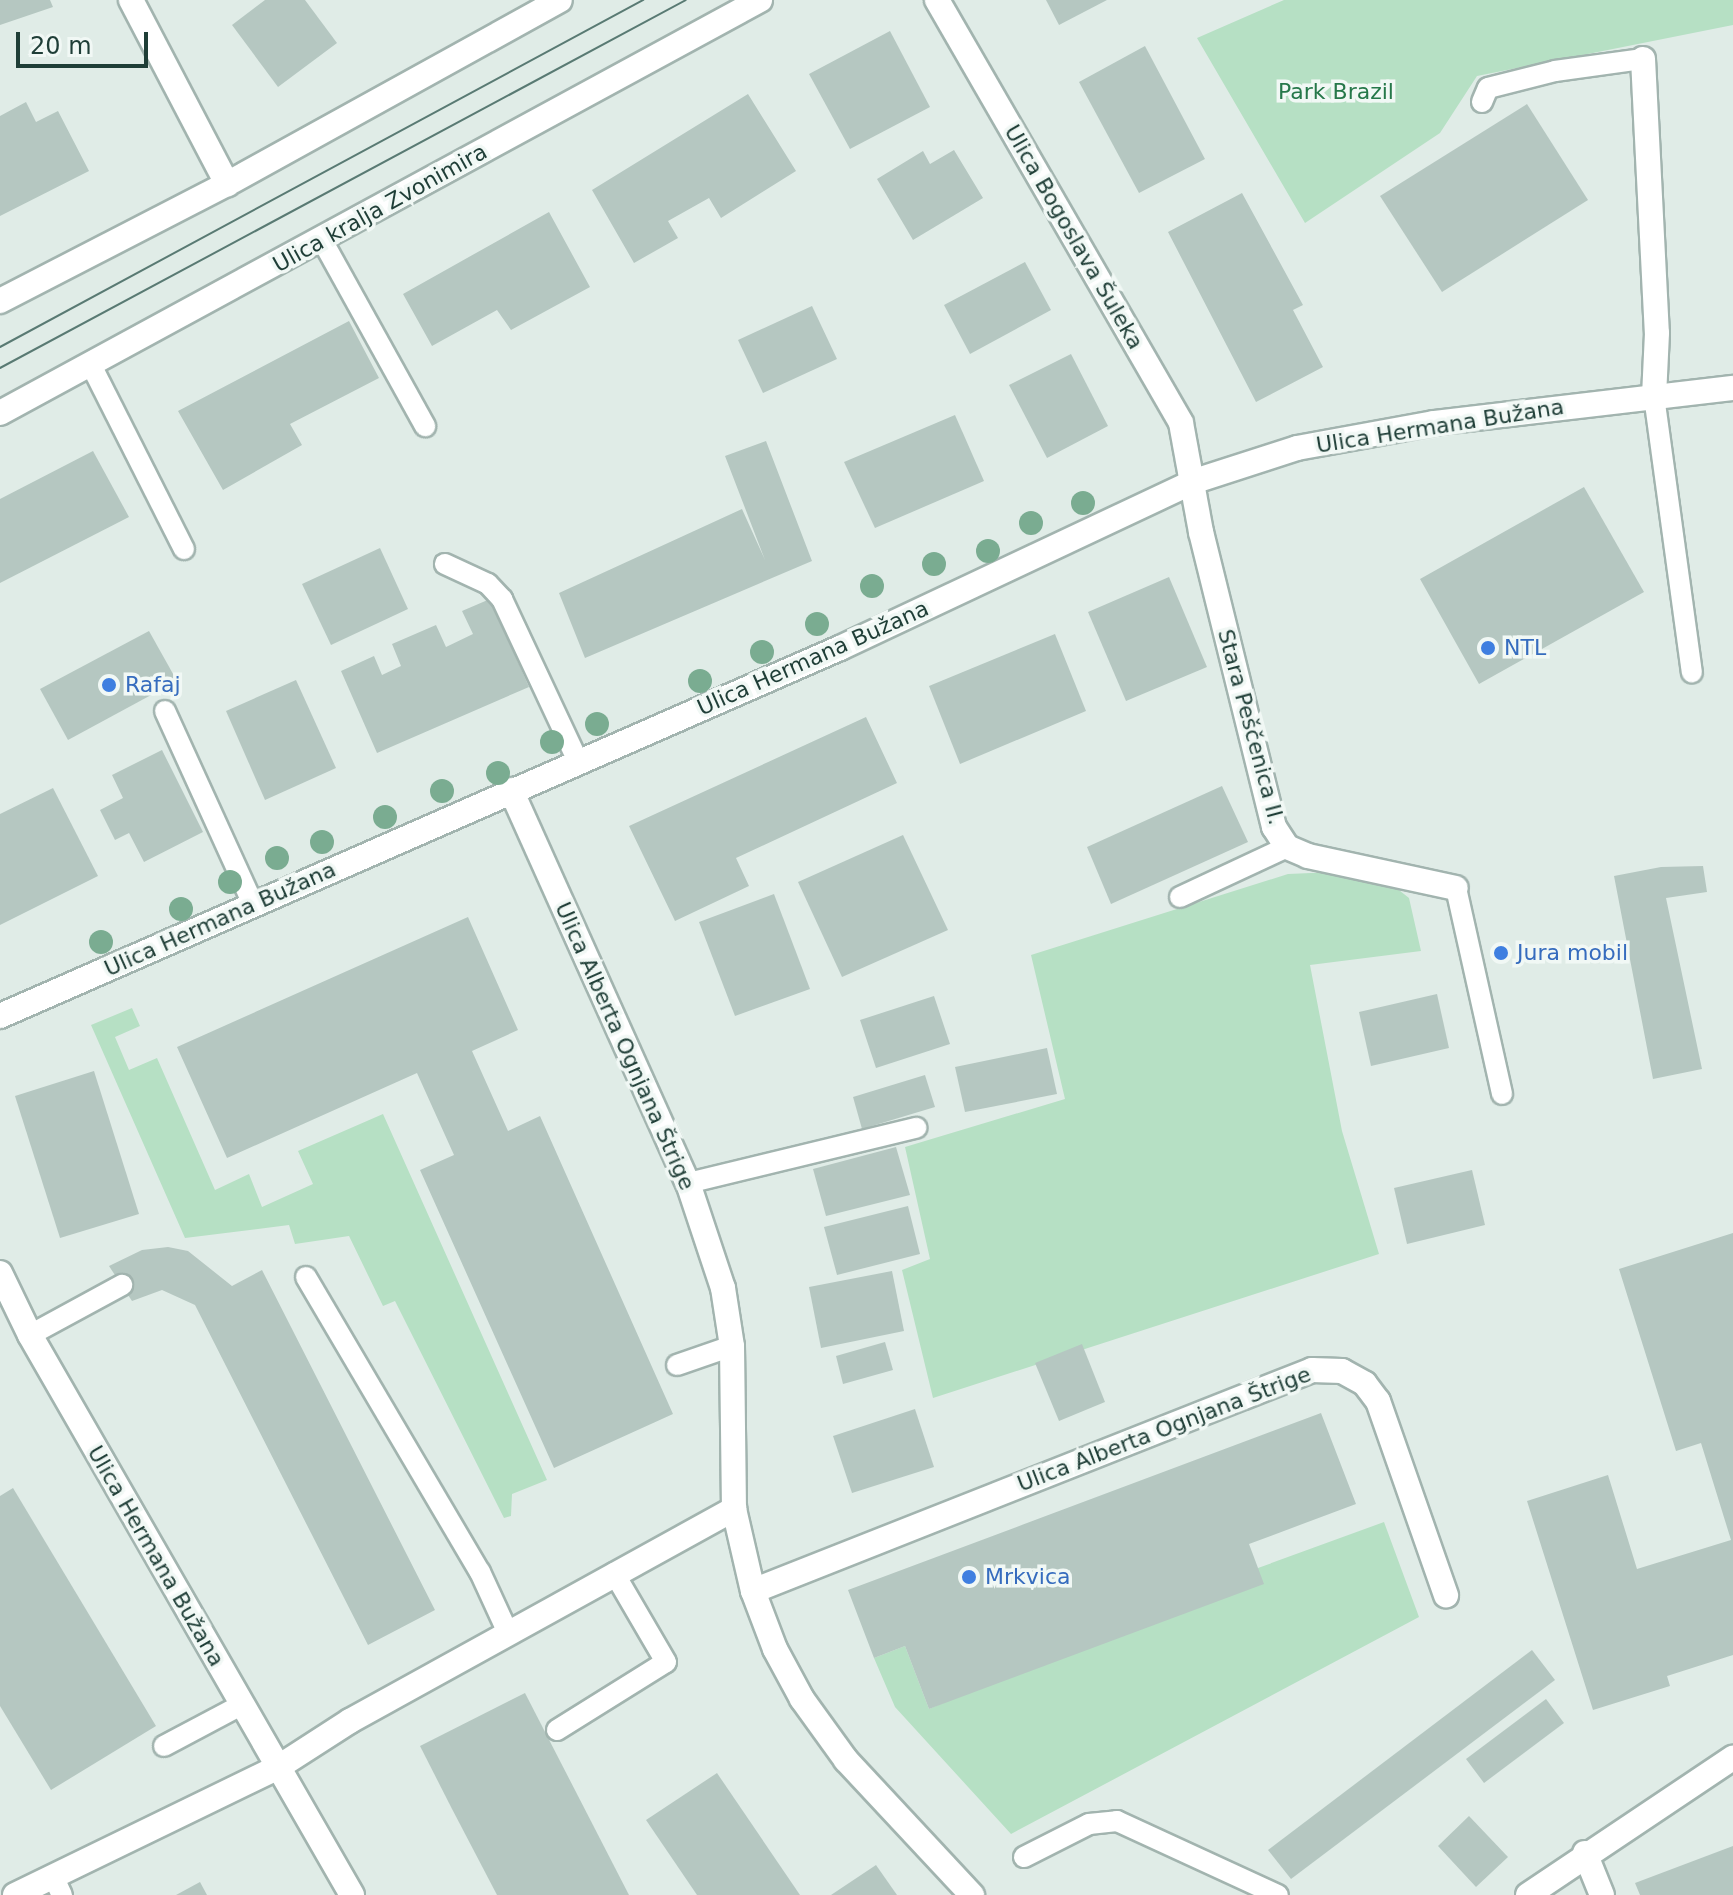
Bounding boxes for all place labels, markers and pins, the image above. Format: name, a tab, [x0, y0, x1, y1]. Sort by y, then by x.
place label: NTL	[1504, 635, 1546, 661]
marker: NTL	[1479, 639, 1497, 657]
place label: Rafaj	[125, 672, 181, 698]
marker: Rafaj	[100, 676, 118, 694]
place label: Jura mobil	[1517, 940, 1628, 966]
marker: Jura mobil	[1492, 944, 1510, 962]
place label: Mrkvica	[985, 1564, 1070, 1590]
marker: Mrkvica	[960, 1568, 978, 1586]

